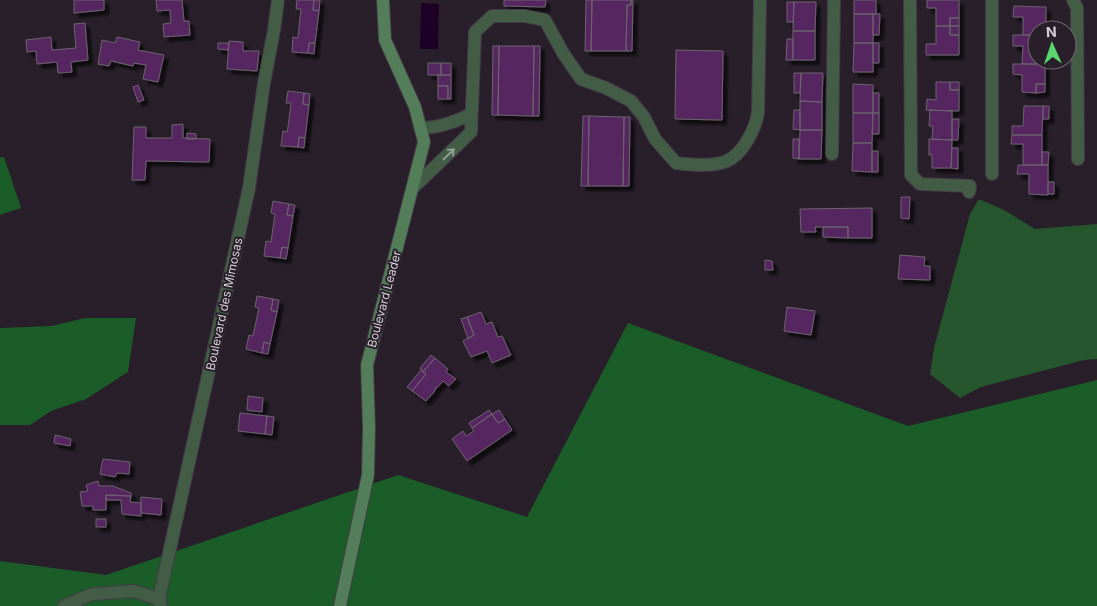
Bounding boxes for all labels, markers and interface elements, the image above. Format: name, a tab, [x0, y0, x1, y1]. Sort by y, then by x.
north arrow	[1027, 20, 1077, 70]
text: N	[1046, 23, 1057, 40]
one-way arrow	[443, 148, 456, 160]
street label: Boulevard des Mimosas	[203, 236, 245, 372]
street label: Boulevard Leader	[364, 248, 404, 349]

